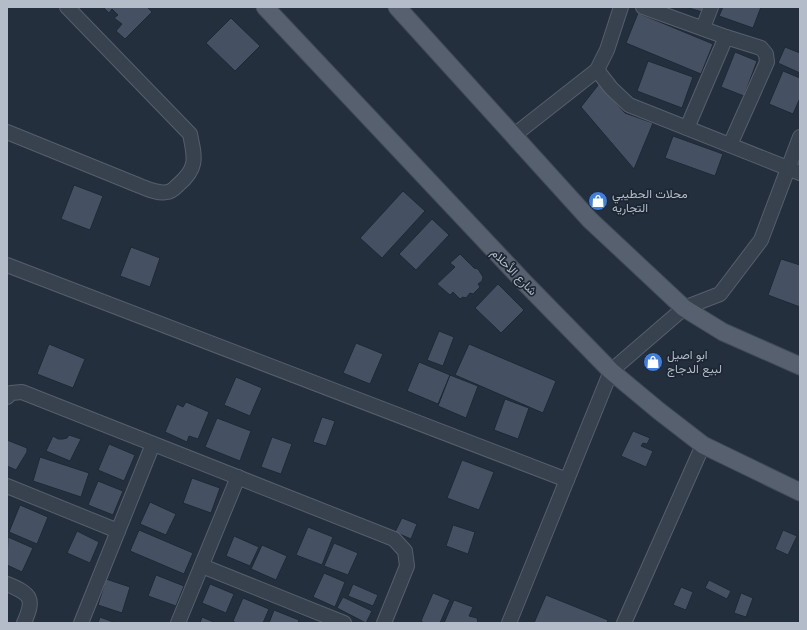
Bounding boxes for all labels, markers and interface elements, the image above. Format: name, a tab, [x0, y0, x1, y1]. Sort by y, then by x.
place label: محلات الحطيبي التجاريه	[612, 187, 688, 216]
shop icon: محلات الحطيبي التجاريه	[587, 190, 609, 212]
street label: شارع الأحلام	[487, 246, 540, 300]
place label: ابو اصيل لبيع الدجاج	[667, 348, 722, 378]
shop icon: ابو اصيل لبيع الدجاج	[642, 351, 664, 373]

